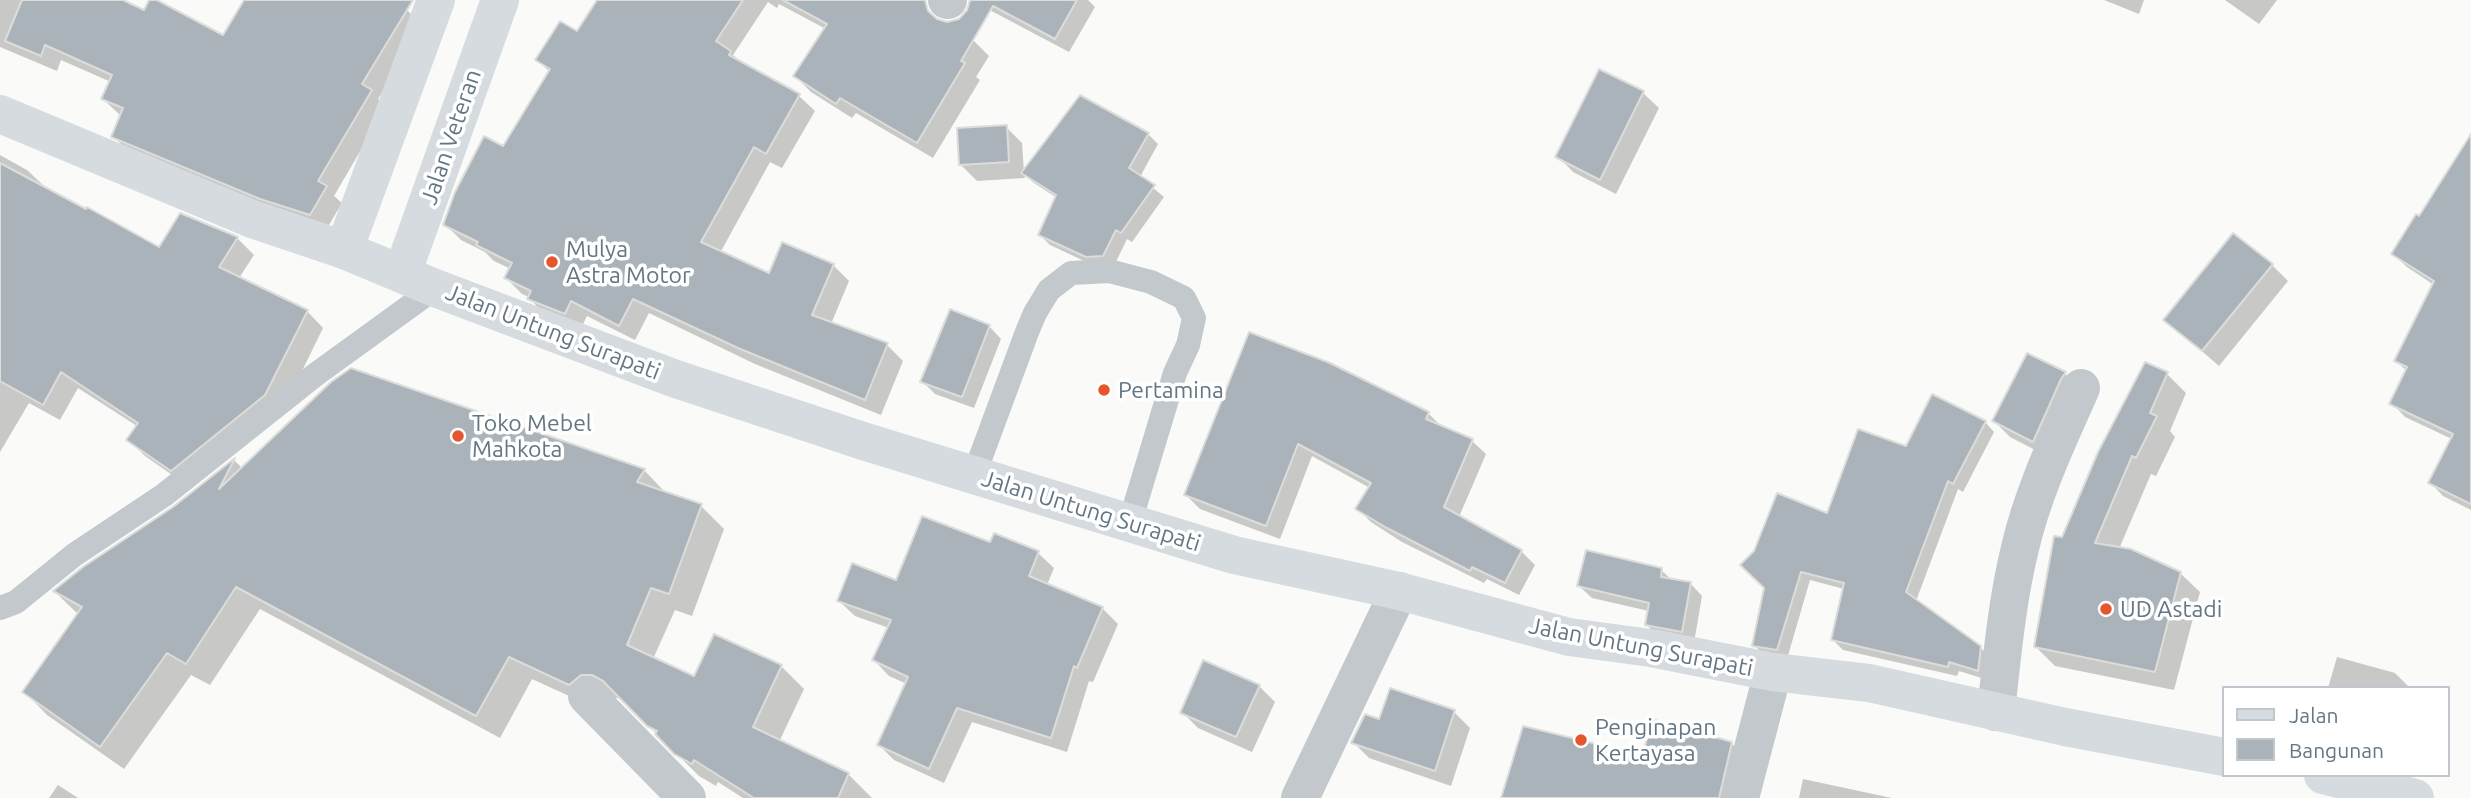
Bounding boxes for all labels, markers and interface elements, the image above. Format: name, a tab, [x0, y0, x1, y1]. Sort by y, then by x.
street label: Jalan Veteran	[415, 66, 487, 208]
place label: Mulya Astra Motor	[566, 235, 691, 289]
marker: Mulya Astra Motor	[544, 254, 560, 270]
street label: Jalan Untung Surapati	[442, 278, 664, 386]
place label: Pertamina	[1118, 376, 1224, 404]
marker: Pertamina	[1096, 382, 1112, 398]
place label: Toko Mebel Mahkota	[472, 409, 592, 463]
marker: Toko Mebel Mahkota	[450, 428, 466, 444]
street label: Jalan Untung Surapati	[978, 465, 1204, 557]
place label: UD Astadi	[2120, 595, 2222, 623]
marker: UD Astadi	[2098, 601, 2114, 617]
street label: Jalan Untung Surapati	[1527, 612, 1755, 682]
legend	[2222, 686, 2450, 777]
text: Jalan	[2289, 703, 2338, 727]
place label: Penginapan Kertayasa	[1595, 713, 1716, 767]
marker: Penginapan Kertayasa	[1573, 732, 1589, 748]
text: Bangunan	[2289, 738, 2384, 762]

